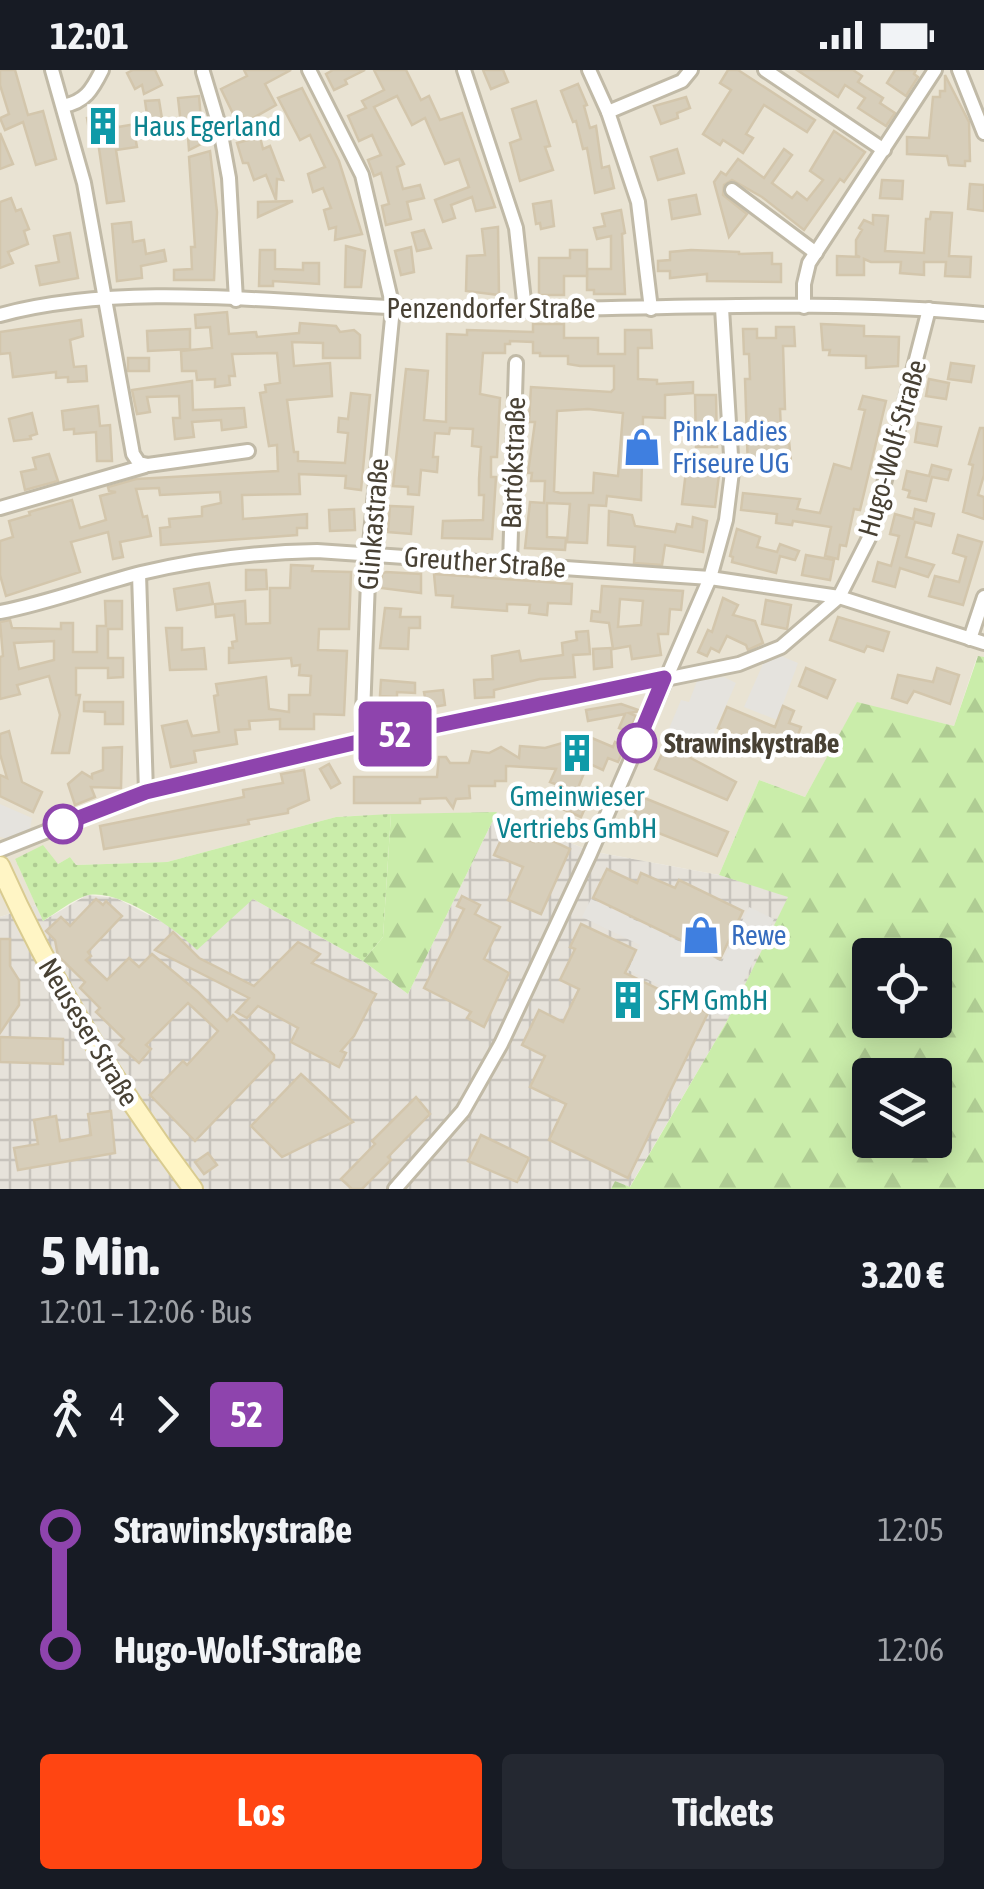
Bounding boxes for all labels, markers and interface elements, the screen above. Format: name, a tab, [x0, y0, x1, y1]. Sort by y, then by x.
text: 12:01	[50, 14, 129, 57]
building icon: Haus Egerland	[82, 105, 124, 147]
place label: Haus Egerland	[133, 110, 281, 142]
street label: Penzendorfer Straße	[386, 292, 596, 324]
street label: Hugo-Wolf-Straße	[851, 356, 933, 540]
street label: Bartókstraße	[495, 396, 531, 530]
place label: Pink Ladies Friseure UG	[672, 415, 790, 479]
shop icon: Pink Ladies Friseure UG	[621, 426, 663, 468]
street label: Glinkastraße	[351, 457, 395, 591]
street label: Greuther Straße	[403, 540, 567, 584]
line badge: 52	[350, 702, 440, 766]
text: 52	[379, 714, 411, 754]
marker: Strawinskystraße	[618, 724, 656, 762]
place label: Strawinskystraße	[664, 727, 840, 759]
building icon: Gmeinwieser Vertriebs GmbH	[556, 732, 598, 774]
place label: Gmeinwieser Vertriebs GmbH	[497, 780, 657, 844]
unlabelled marker	[44, 805, 82, 843]
shop icon: Rewe	[680, 914, 722, 956]
place label: Rewe	[731, 919, 787, 951]
map controls	[852, 938, 952, 1158]
button: locate	[852, 938, 952, 1038]
street label: Neuseser Straße	[32, 952, 146, 1112]
building icon: SFM GmbH	[607, 979, 649, 1021]
place label: SFM GmbH	[658, 984, 768, 1016]
button: layers	[852, 1058, 952, 1158]
text: 5 Min.	[40, 1224, 159, 1287]
text: 3.20 €	[861, 1253, 944, 1296]
text: 12:01 – 12:06 · Bus	[40, 1293, 252, 1330]
icon: walk	[40, 1387, 95, 1442]
icon: forward	[140, 1387, 195, 1442]
text: 52	[230, 1394, 263, 1434]
text: 4	[110, 1396, 125, 1433]
text: Strawinskystraße	[114, 1508, 352, 1551]
text: 12:05	[878, 1511, 944, 1548]
text: Hugo-Wolf-Straße	[114, 1628, 362, 1671]
text: 12:06	[878, 1631, 944, 1668]
button: Los	[40, 1754, 482, 1869]
button: Tickets	[502, 1754, 944, 1869]

